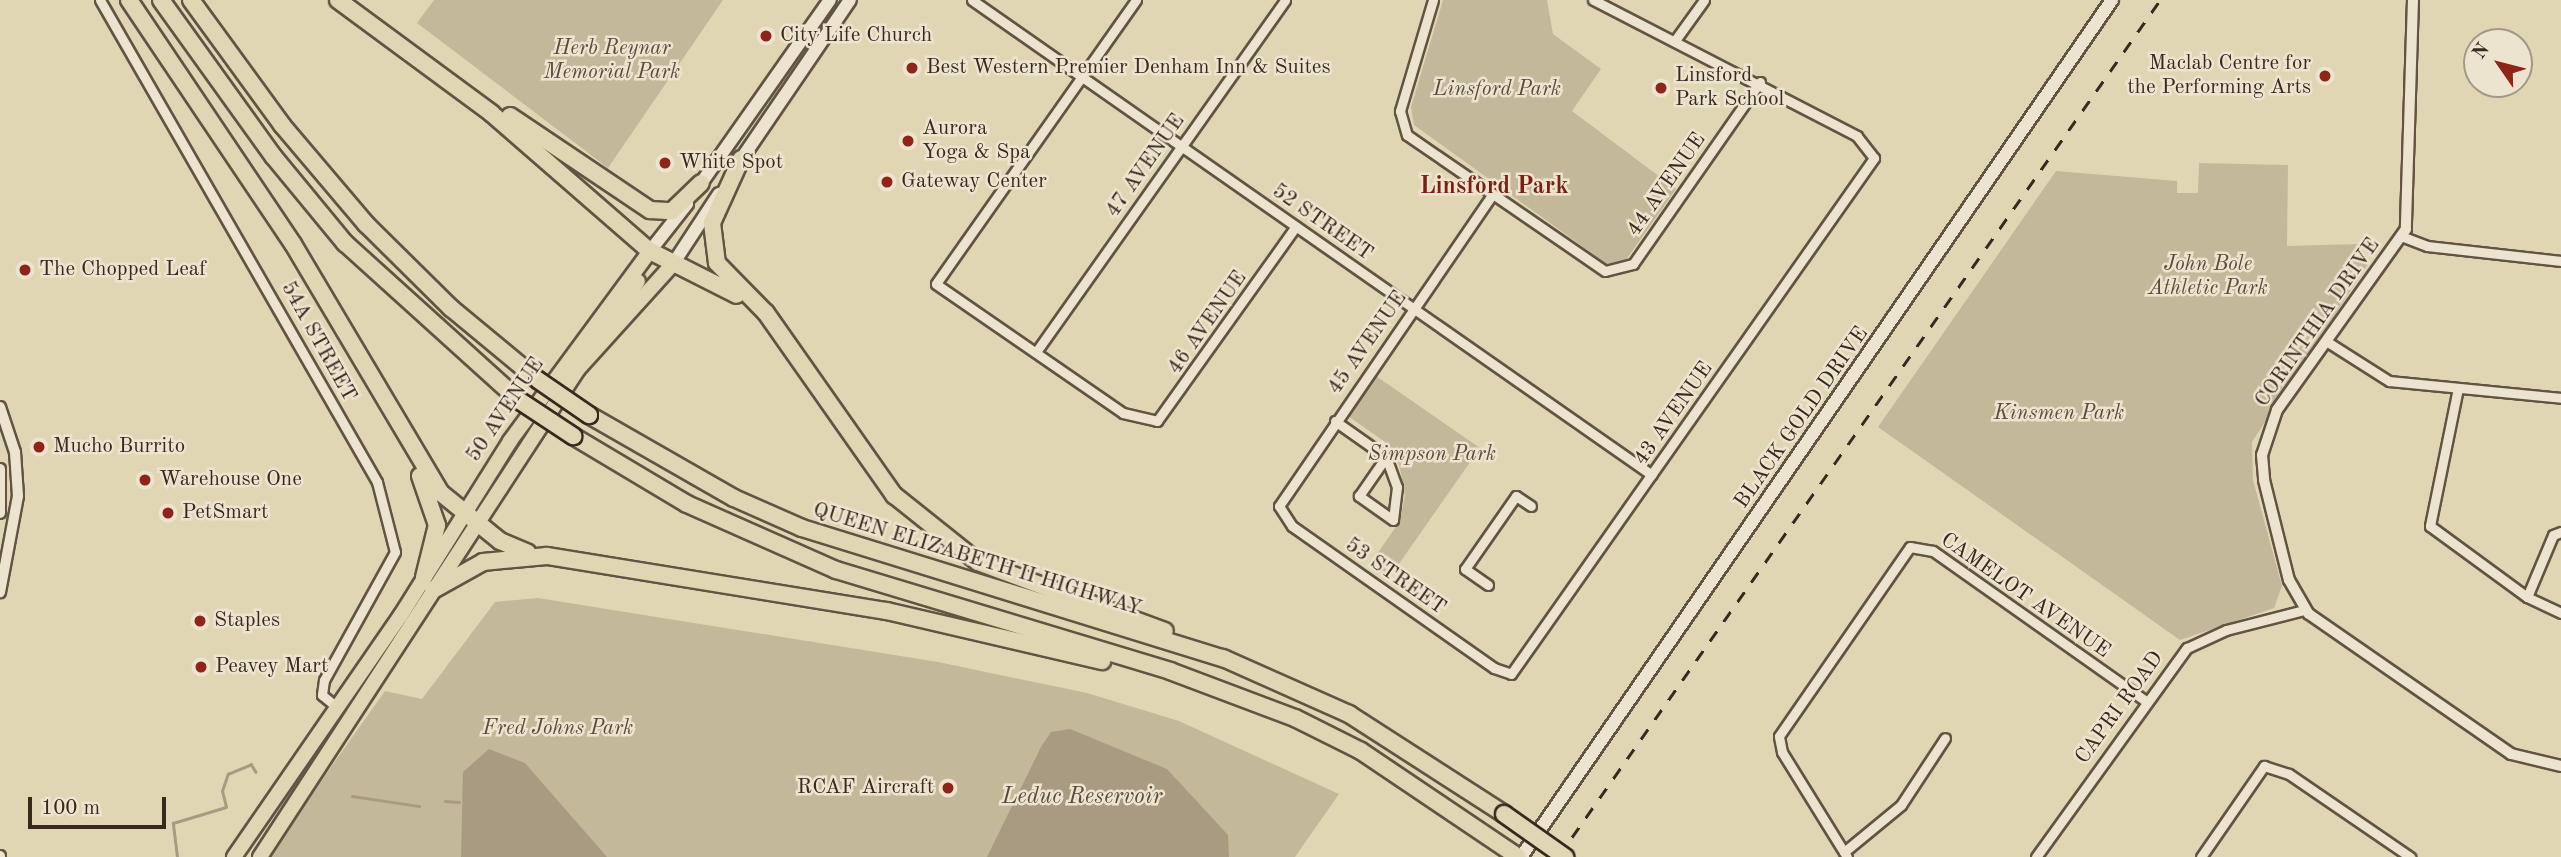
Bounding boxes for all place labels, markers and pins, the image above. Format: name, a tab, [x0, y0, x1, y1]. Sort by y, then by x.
place label: City Life Church	[780, 23, 932, 49]
marker: City Life Church	[758, 28, 774, 44]
place label: Maclab Centre for the Performing Arts	[2127, 51, 2311, 101]
place label: Best Western Premier Denham Inn & Suites	[926, 55, 1331, 81]
marker: Best Western Premier Denham Inn & Suites	[904, 60, 920, 76]
place label: Linsford Park School	[1675, 63, 1784, 113]
marker: Maclab Centre for the Performing Arts	[2317, 68, 2333, 84]
marker: Linsford Park School	[1653, 80, 1669, 96]
place label: Aurora Yoga & Spa	[922, 116, 1030, 166]
marker: Aurora Yoga & Spa	[900, 133, 916, 149]
place label: White Spot	[679, 150, 783, 176]
marker: White Spot	[657, 155, 673, 171]
place label: Gateway Center	[901, 169, 1047, 195]
marker: Gateway Center	[879, 174, 895, 190]
place label: The Chopped Leaf	[39, 257, 206, 283]
marker: The Chopped Leaf	[17, 262, 33, 278]
place label: Mucho Burrito	[53, 434, 185, 460]
marker: Mucho Burrito	[31, 439, 47, 455]
place label: Warehouse One	[159, 467, 302, 493]
marker: Warehouse One	[137, 472, 153, 488]
place label: PetSmart	[182, 500, 268, 526]
marker: PetSmart	[160, 505, 176, 521]
place label: Staples	[214, 608, 280, 634]
marker: Staples	[192, 613, 208, 629]
place label: Peavey Mart	[215, 654, 328, 680]
marker: Peavey Mart	[193, 659, 209, 675]
place label: RCAF Aircraft	[797, 775, 934, 801]
marker: RCAF Aircraft	[940, 780, 956, 796]

